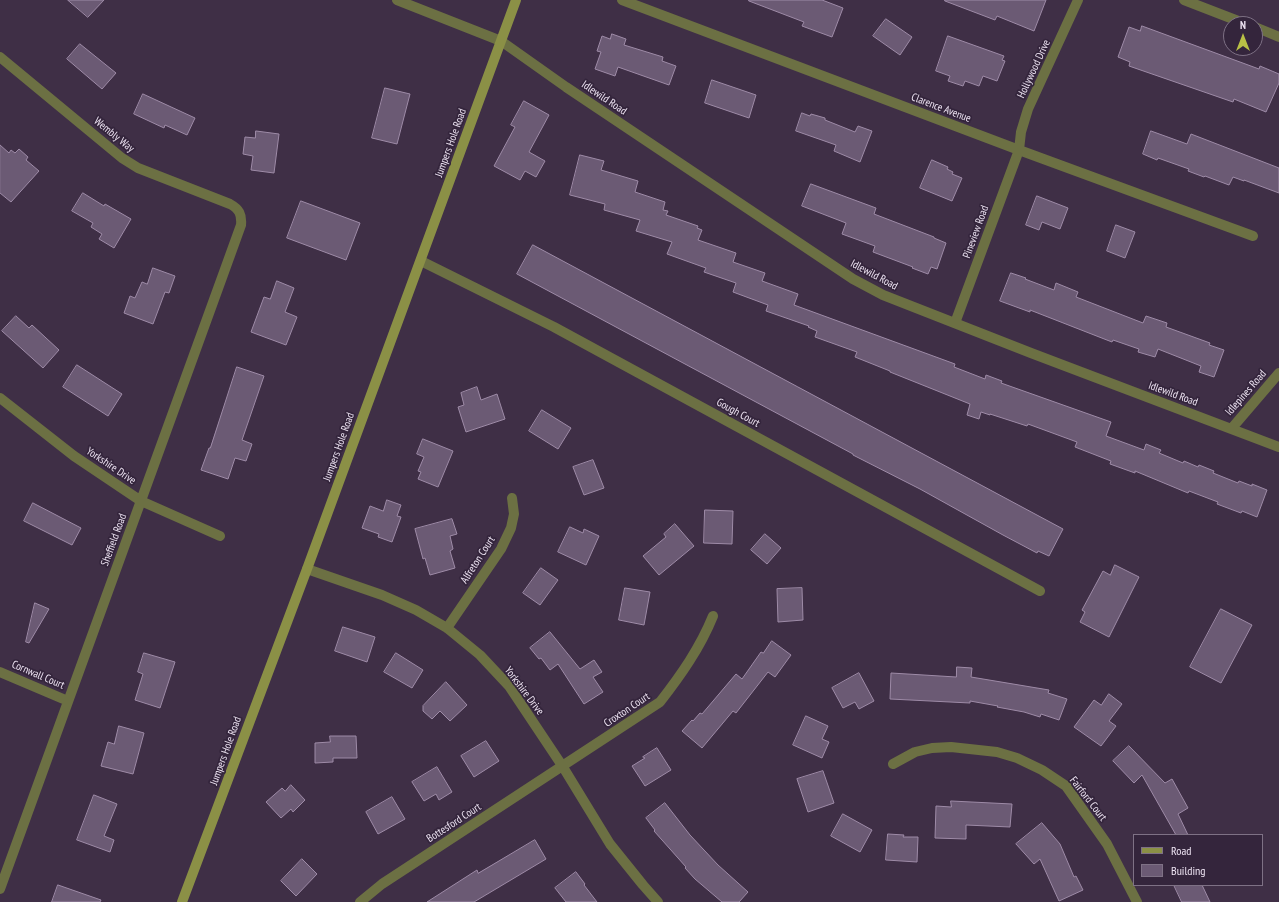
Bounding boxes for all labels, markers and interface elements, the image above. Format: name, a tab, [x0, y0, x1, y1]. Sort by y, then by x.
north arrow	[1223, 16, 1263, 56]
text: N	[1240, 18, 1246, 32]
street label: Hollywood Drive	[1015, 38, 1053, 100]
street label: Idlewild Road	[579, 78, 629, 118]
street label: Clarence Avenue	[909, 91, 973, 125]
street label: Jumpers Hole Road	[433, 107, 469, 179]
street label: Wembly Way	[91, 115, 137, 155]
street label: Pineview Road	[960, 204, 992, 260]
street label: Idlewild Road	[848, 257, 900, 293]
street label: Idlepines Road	[1223, 368, 1269, 418]
street label: Idlewild Road	[1146, 379, 1200, 409]
street label: Gough Court	[714, 396, 762, 430]
street label: Jumpers Hole Road	[321, 411, 357, 483]
street label: Yorkshire Drive	[84, 445, 138, 487]
street label: Sheffield Road	[98, 512, 130, 568]
street label: Alfreton Court	[458, 534, 498, 586]
street label: Cornwall Court	[10, 658, 66, 692]
street label: Yorkshire Drive	[502, 664, 546, 718]
street label: Croxton Court	[602, 690, 652, 730]
street label: Jumpers Hole Road	[208, 715, 244, 787]
street label: Fairford Court	[1067, 774, 1109, 824]
street label: Bottesford Court	[424, 800, 484, 846]
legend	[1133, 834, 1263, 886]
text: Road	[1171, 843, 1191, 858]
text: Building	[1171, 863, 1206, 878]

